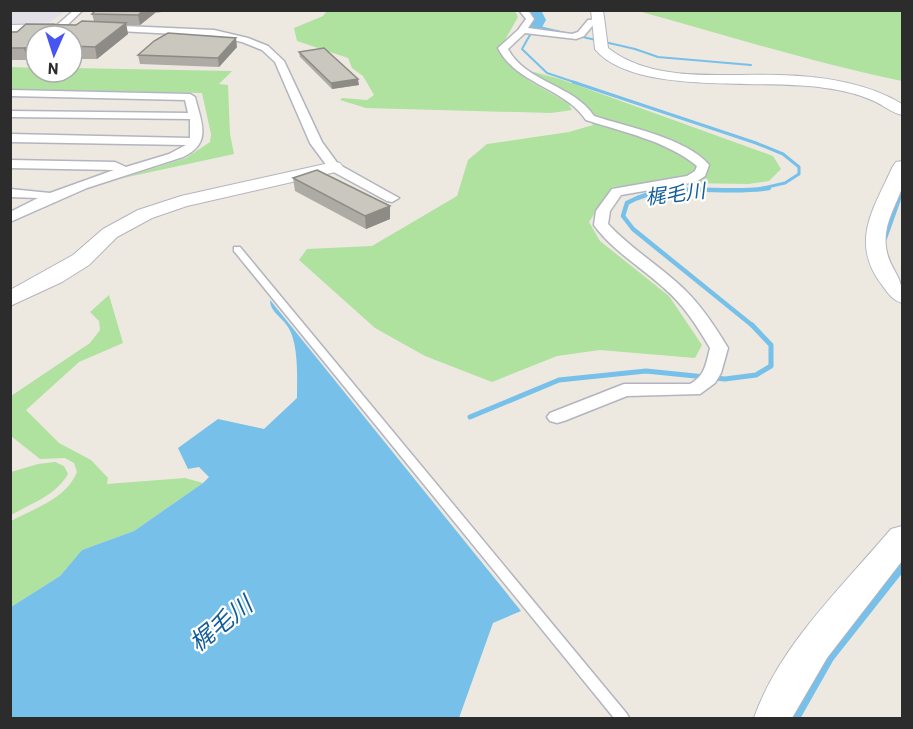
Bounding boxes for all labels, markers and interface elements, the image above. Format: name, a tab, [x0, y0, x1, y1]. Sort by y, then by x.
north arrow	[24, 24, 84, 84]
text: N	[47, 60, 59, 79]
water label: 梶毛川	[644, 177, 708, 209]
water label: 梶毛川	[183, 588, 260, 657]

